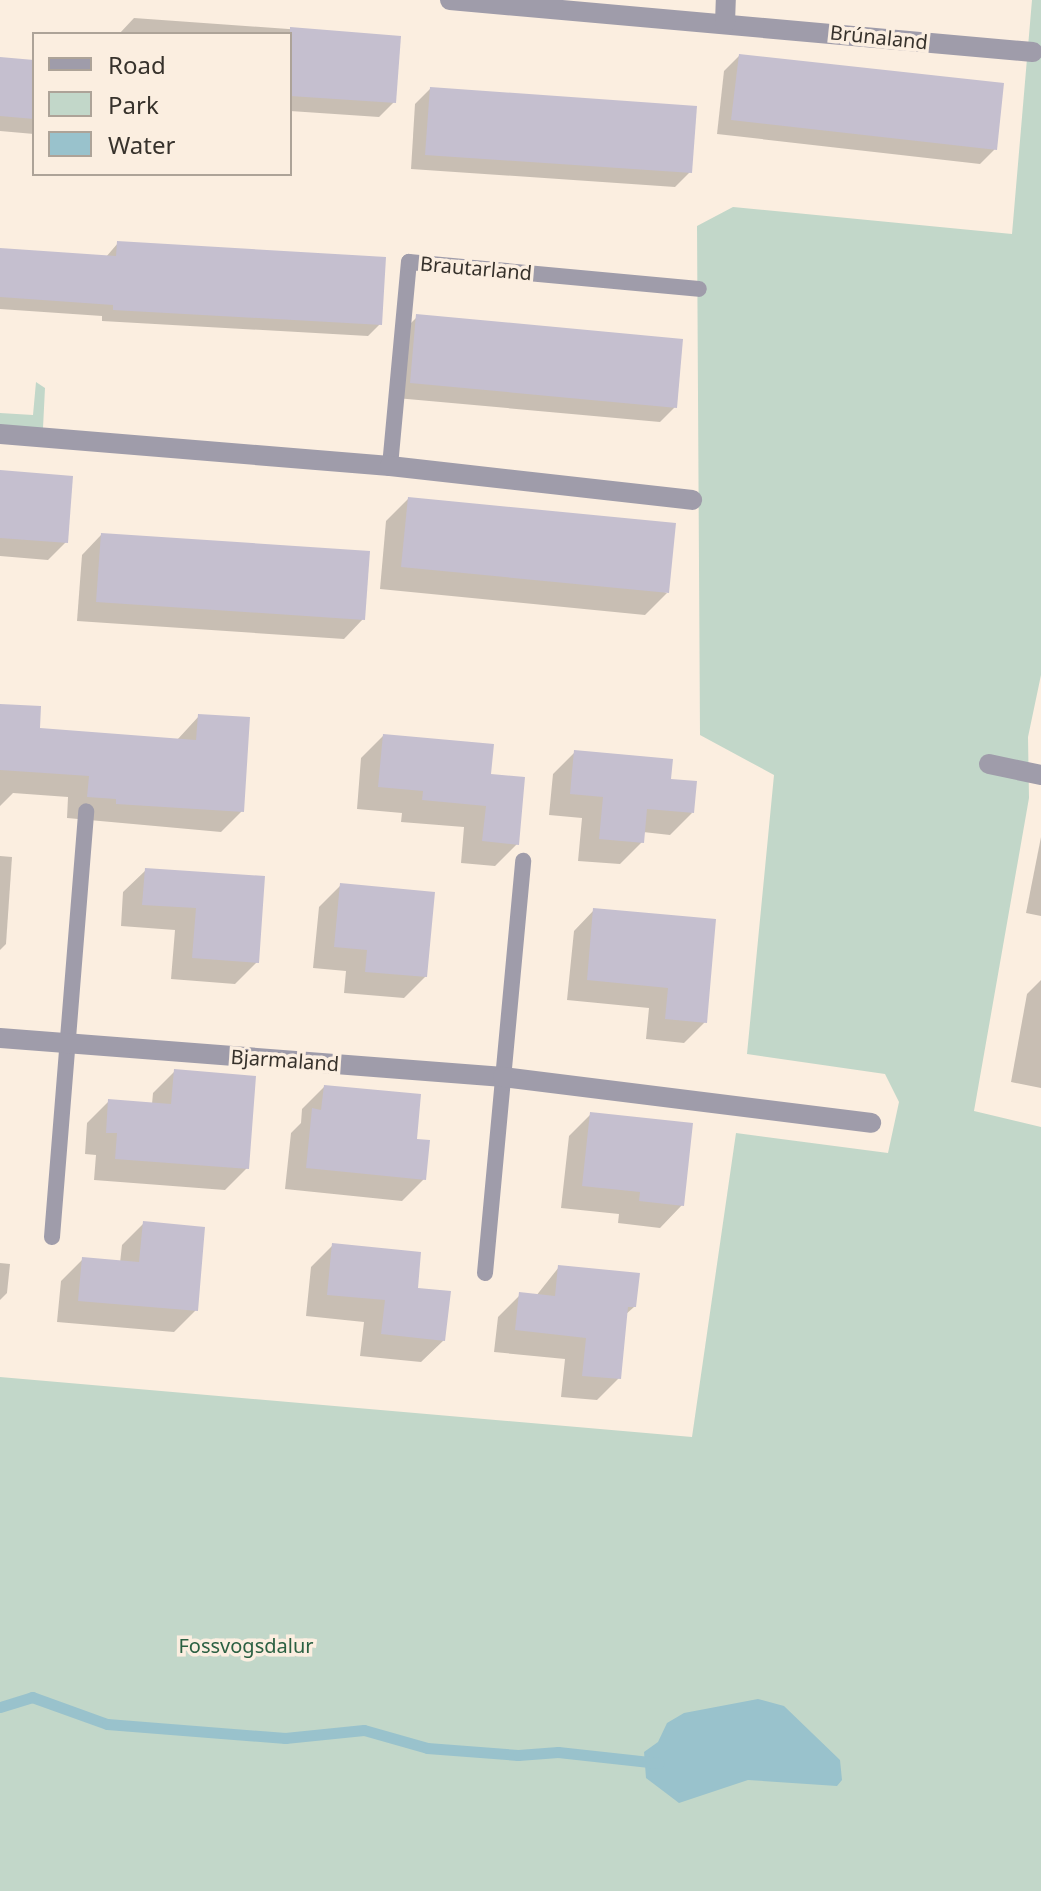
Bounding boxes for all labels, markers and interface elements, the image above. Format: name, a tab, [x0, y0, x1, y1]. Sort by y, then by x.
street label: Brúnaland	[829, 20, 929, 54]
legend	[32, 32, 292, 176]
text: Road	[108, 48, 166, 81]
text: Park	[108, 88, 159, 121]
text: Water	[108, 128, 175, 161]
street label: Brautarland	[419, 251, 533, 285]
street label: Bjarmaland	[230, 1044, 340, 1076]
park label: Fossvogsdalur	[178, 1633, 314, 1657]

